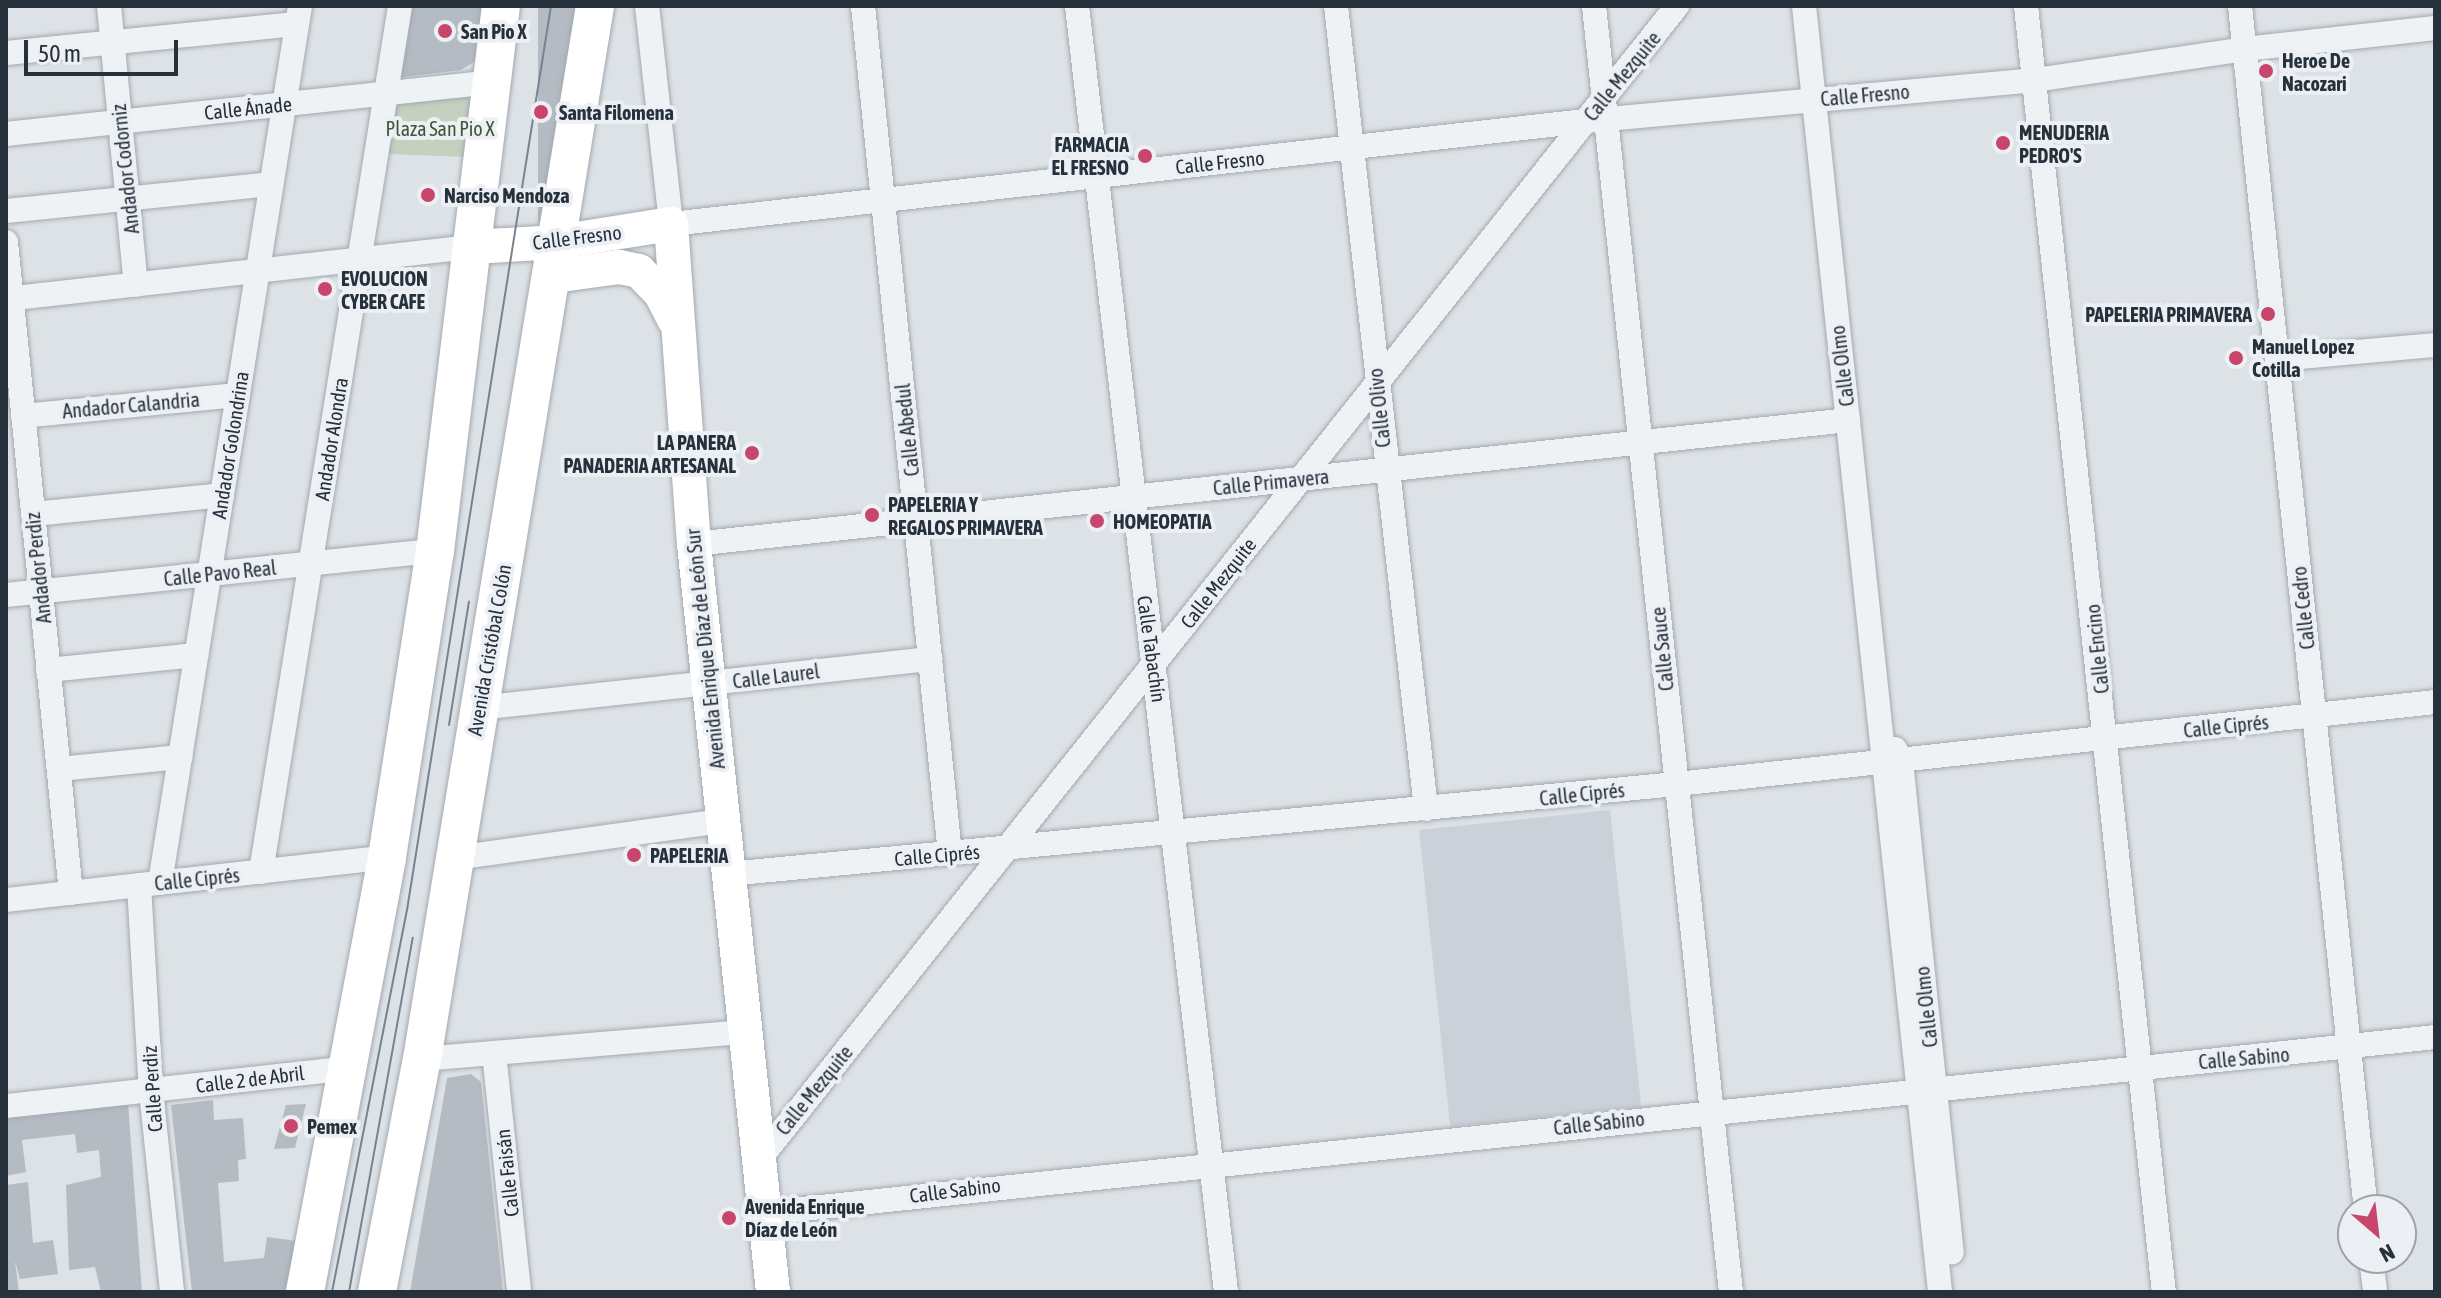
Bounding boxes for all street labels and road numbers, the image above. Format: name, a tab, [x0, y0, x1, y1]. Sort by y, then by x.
street label: Calle Mezquite	[1579, 26, 1665, 126]
street label: Calle Fresno	[1819, 79, 1911, 111]
street label: Calle Ánade	[203, 91, 293, 125]
street label: Andador Codorniz	[106, 103, 144, 235]
street label: Calle Fresno	[1174, 145, 1266, 179]
street label: Calle Fresno	[531, 220, 623, 254]
street label: Calle Olmo	[1825, 324, 1859, 408]
street label: Calle Olivo	[1363, 367, 1395, 449]
street label: Andador Golondrina	[206, 370, 254, 520]
street label: Andador Alondra	[309, 376, 353, 502]
street label: Calle Abedul	[890, 382, 924, 478]
street label: Andador Calandria	[61, 387, 201, 423]
street label: Calle Primavera	[1212, 464, 1330, 500]
street label: Andador Perdiz	[20, 511, 56, 625]
street label: Avenida Enrique Díaz de León Sur	[680, 528, 730, 770]
street label: Calle Mezquite	[1175, 533, 1261, 633]
street label: Calle Pavo Real	[163, 555, 277, 591]
street label: Avenida Cristóbal Colón	[462, 562, 516, 738]
street label: Calle Cedro	[2287, 565, 2319, 651]
street label: Calle Tabachín	[1133, 594, 1171, 704]
street label: Calle Encino	[2080, 603, 2114, 695]
street label: Calle Sauce	[1646, 606, 1678, 692]
street label: Calle Laurel	[731, 659, 821, 693]
street label: Calle Ciprés	[2182, 710, 2270, 742]
street label: Calle Ciprés	[1538, 778, 1626, 810]
street label: Calle Ciprés	[893, 839, 981, 871]
street label: Calle Ciprés	[153, 863, 241, 895]
street label: Calle Olmo	[1910, 965, 1942, 1049]
street label: Calle Mezquite	[771, 1040, 857, 1140]
street label: Calle Sabino	[2197, 1042, 2291, 1074]
street label: Calle Perdiz	[137, 1045, 167, 1133]
street label: Calle 2 de Abril	[194, 1060, 306, 1098]
street label: Calle Sabino	[1552, 1106, 1646, 1140]
street label: Calle Faisán	[490, 1128, 524, 1218]
street label: Calle Sabino	[908, 1173, 1002, 1207]

